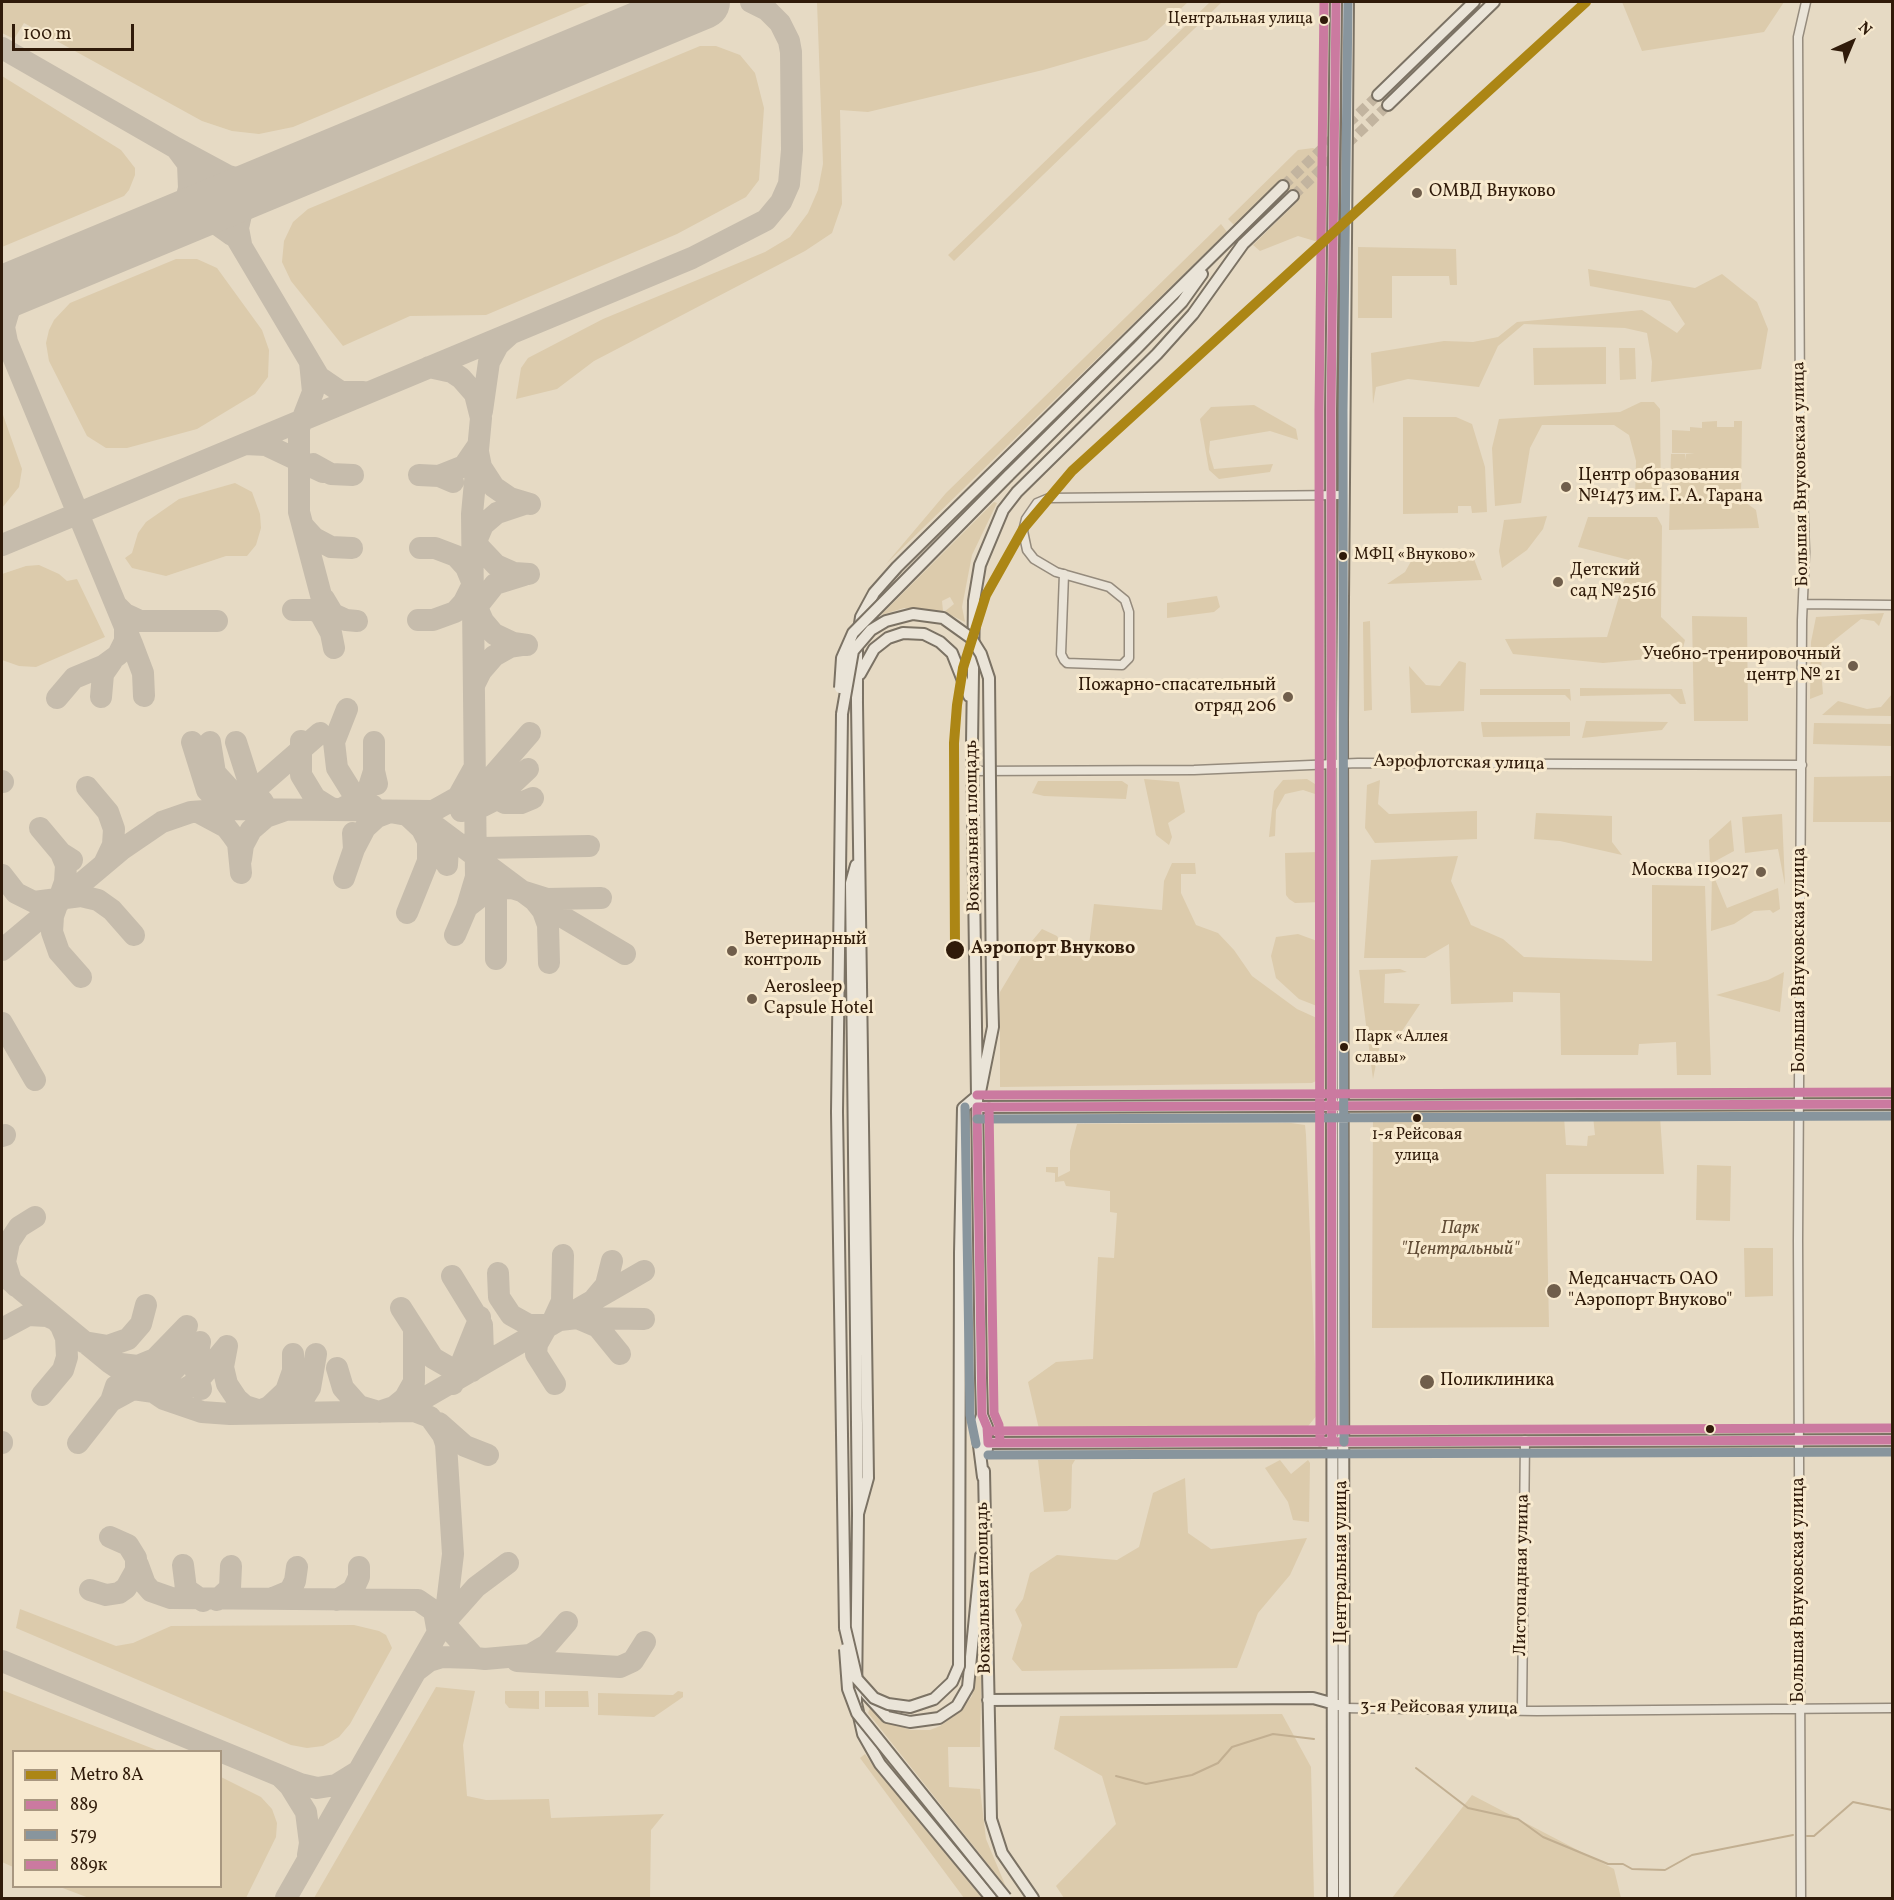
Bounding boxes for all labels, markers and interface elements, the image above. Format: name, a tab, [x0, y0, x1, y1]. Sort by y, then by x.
place label: Центральная улица	[1168, 10, 1313, 30]
scale bar	[15, 12, 136, 50]
north arrow	[1822, 12, 1882, 72]
marker: Центральная улица	[1318, 14, 1330, 26]
text: N	[1853, 17, 1876, 41]
text: 100 m	[23, 22, 72, 47]
place label: ОМВД Внуково	[1429, 182, 1555, 204]
marker: ОМВД Внуково	[1410, 186, 1424, 200]
street label: Большая Внуковская улица	[1789, 361, 1815, 587]
place label: Центр образования №1473 им. Г. А. Тарана	[1578, 466, 1763, 508]
marker: Центр образования №1473 им. Г. А. Тарана	[1559, 480, 1573, 494]
place label: МФЦ «Внуково»	[1354, 546, 1476, 566]
marker: МФЦ «Внуково»	[1337, 550, 1349, 562]
place label: Детский сад №2516	[1570, 561, 1656, 604]
marker: Детский сад №2516	[1551, 575, 1565, 589]
place label: Учебно-тренировочный центр № 21	[1642, 645, 1841, 688]
marker: Учебно-тренировочный центр № 21	[1846, 659, 1860, 673]
place label: Пожарно-спасательный отряд 206	[1078, 676, 1276, 718]
marker: Пожарно-спасательный отряд 206	[1281, 690, 1295, 704]
street label: Вокзальная площадь	[962, 740, 986, 912]
street label: Аэрофлотская улица	[1373, 752, 1545, 776]
street label: Большая Внуковская улица	[1790, 847, 1812, 1073]
place label: Москва 119027	[1631, 861, 1749, 883]
marker: Москва 119027	[1754, 865, 1768, 879]
place label: Ветеринарный контроль	[744, 930, 867, 972]
marker: Аэропорт Внуково	[944, 939, 966, 961]
place label: Аэропорт Внуково	[971, 939, 1135, 961]
marker: Ветеринарный контроль	[725, 944, 739, 958]
place label: Aerosleep Capsule Hotel	[764, 978, 874, 1020]
marker: Aerosleep Capsule Hotel	[745, 992, 759, 1006]
place label: Парк «Аллея славы»	[1355, 1028, 1448, 1066]
marker: Парк «Аллея славы»	[1338, 1041, 1350, 1053]
marker: 1-я Рейсовая улица	[1411, 1112, 1423, 1124]
place label: 1-я Рейсовая улица	[1372, 1126, 1462, 1164]
park label: Парк "Центральный"	[1401, 1219, 1519, 1262]
place label: Медсанчасть ОАО "Аэропорт Внуково"	[1568, 1270, 1732, 1312]
marker: Медсанчасть ОАО "Аэропорт Внуково"	[1545, 1282, 1563, 1300]
place label: Поликлиника	[1440, 1371, 1555, 1393]
marker: Поликлиника	[1418, 1373, 1436, 1391]
unlabelled marker	[1704, 1423, 1716, 1435]
street label: Большая Внуковская улица	[1789, 1477, 1811, 1703]
street label: Центральная улица	[1332, 1480, 1354, 1644]
street label: Листопадная улица	[1511, 1494, 1535, 1656]
street label: Вокзальная площадь	[973, 1502, 997, 1674]
street label: 3-я Рейсовая улица	[1360, 1697, 1518, 1721]
legend	[12, 1750, 222, 1888]
text: Metro 8А	[70, 1763, 144, 1788]
text: 889	[70, 1793, 98, 1818]
text: 579	[70, 1823, 97, 1848]
text: 889к	[70, 1853, 107, 1878]

